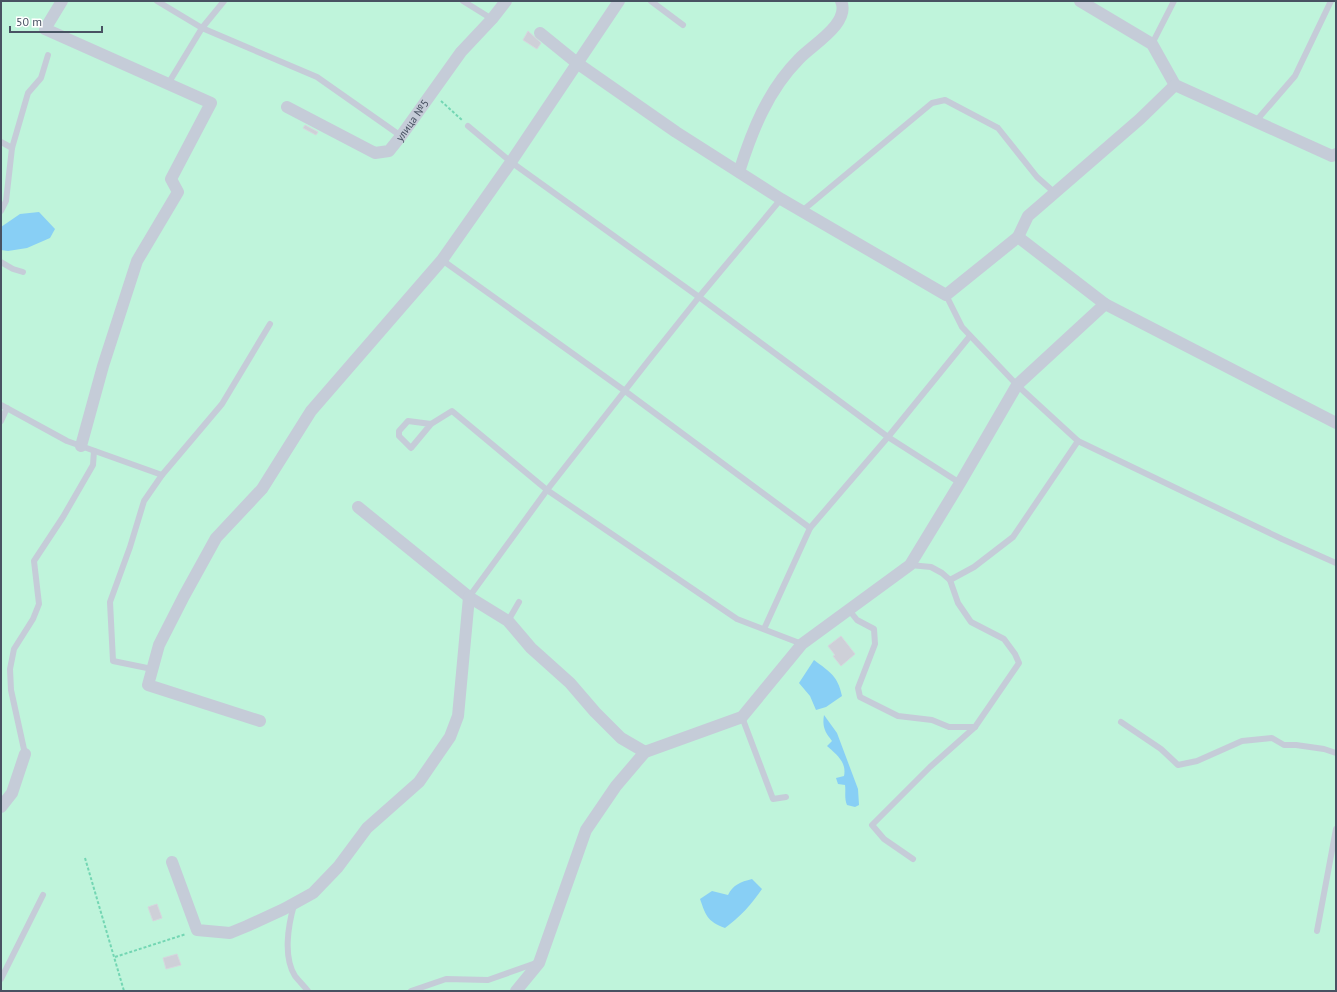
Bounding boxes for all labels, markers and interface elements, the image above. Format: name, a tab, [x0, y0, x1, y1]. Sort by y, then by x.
scale bar	[10, 8, 102, 34]
text: 50 m	[16, 14, 42, 29]
street label: улица №5	[393, 97, 432, 144]

